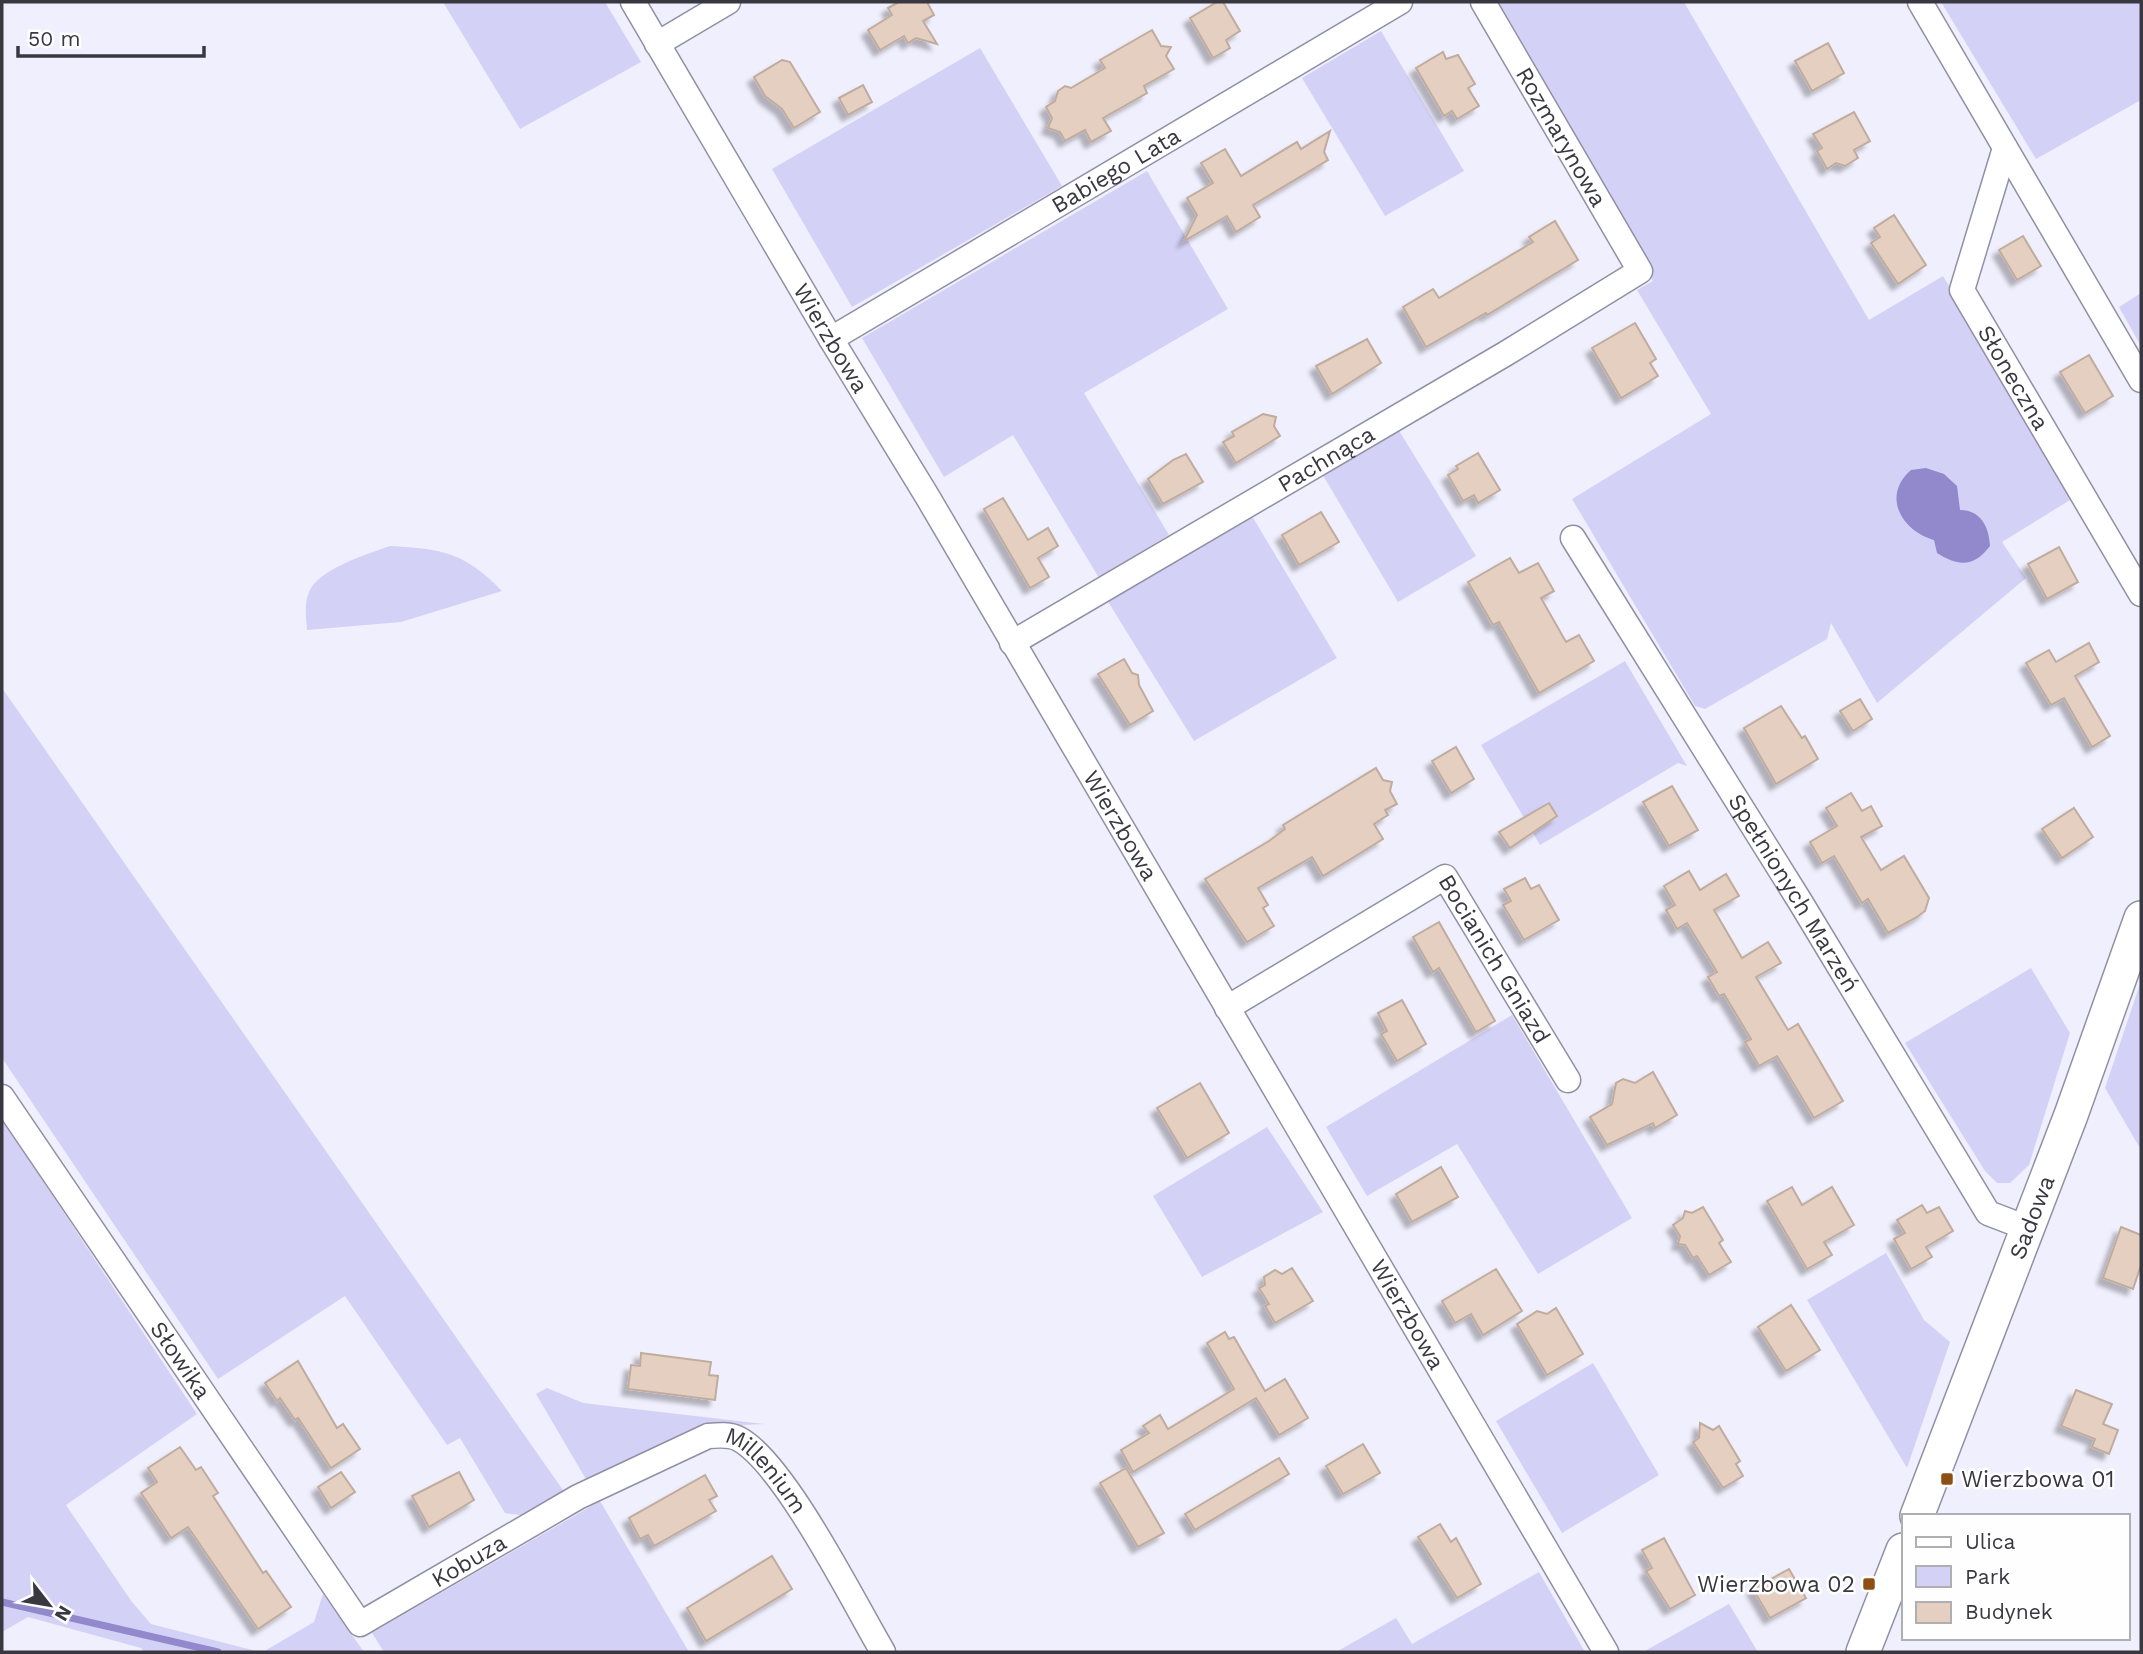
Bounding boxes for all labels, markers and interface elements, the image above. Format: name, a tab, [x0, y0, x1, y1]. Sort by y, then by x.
scale bar	[18, 14, 203, 58]
text: 50 m	[28, 26, 80, 51]
street label: Rozmarynowa	[1510, 62, 1612, 212]
street label: Babiego Lata	[1047, 122, 1185, 219]
street label: Wierzbowa	[788, 278, 874, 398]
street label: Słoneczna	[1972, 320, 2055, 435]
street label: Pachnąca	[1273, 420, 1379, 498]
street label: Wierzbowa	[1078, 766, 1163, 885]
street label: Spełnionych Marzeń	[1723, 789, 1865, 997]
street label: Bocianich Gniazd	[1433, 869, 1556, 1048]
street label: Sadowa	[2003, 1172, 2060, 1263]
street label: Wierzbowa	[1365, 1254, 1451, 1374]
street label: Słowika	[145, 1316, 217, 1404]
street label: Millenium	[722, 1421, 813, 1519]
place label: Wierzbowa 01	[1961, 1466, 2115, 1493]
marker: Wierzbowa 01	[1939, 1471, 1955, 1487]
legend	[1902, 1514, 2129, 1640]
street label: Kobuza	[427, 1528, 511, 1593]
text: Ulica	[1965, 1529, 2016, 1554]
text: Park	[1965, 1564, 2010, 1589]
north arrow	[14, 1570, 84, 1640]
place label: Wierzbowa 02	[1697, 1571, 1855, 1598]
marker: Wierzbowa 02	[1861, 1576, 1877, 1592]
text: Budynek	[1965, 1599, 2053, 1624]
text: N	[50, 1602, 77, 1625]

